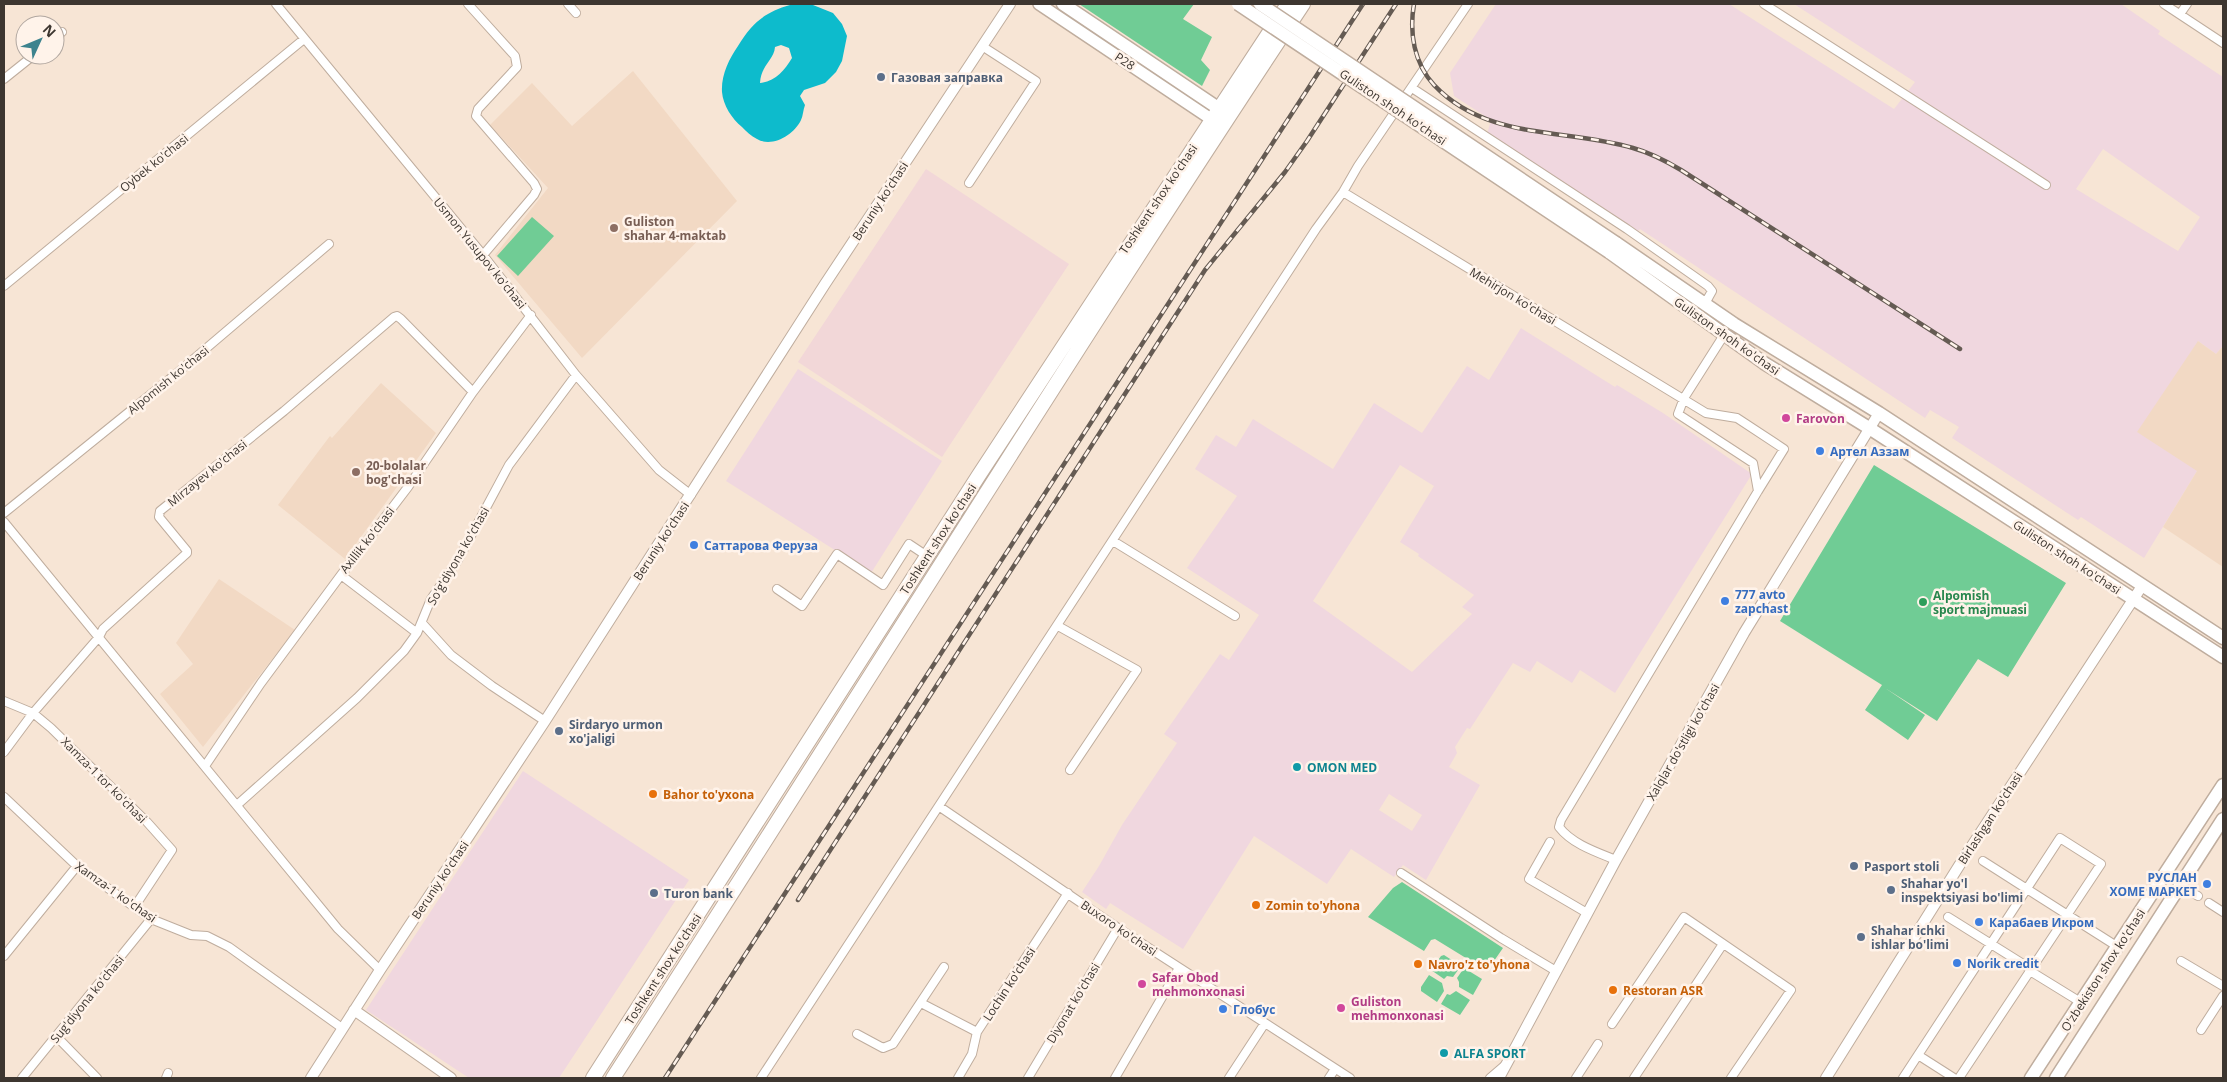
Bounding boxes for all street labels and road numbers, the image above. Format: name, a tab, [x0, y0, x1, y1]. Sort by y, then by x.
street label: Р28	[1112, 48, 1139, 74]
street label: Guliston shoh ko'chasi	[1336, 65, 1450, 149]
street label: Oybek ko'chasi	[116, 130, 192, 196]
street label: Toshkent shox ko'chasi	[1115, 141, 1201, 257]
street label: Beruniy ko'chasi	[848, 158, 912, 244]
street label: Usmon Yusupov ko'chasi	[430, 194, 530, 312]
street label: Mehirjon ko'chasi	[1467, 263, 1559, 329]
street label: Guliston shoh ko'chasi	[1671, 293, 1783, 379]
street label: Alpomish ko'chasi	[124, 342, 212, 418]
street label: Mirzayev ko'chasi	[164, 436, 250, 510]
street label: Toshkent shox ko'chasi	[896, 480, 980, 598]
street label: Beruniy ko'chasi	[629, 498, 693, 584]
street label: Axillik ko'chasi	[336, 503, 398, 577]
street label: So'g'diyona ko'chasi	[423, 504, 493, 608]
street label: Guliston shoh ko'chasi	[2010, 516, 2124, 598]
street label: Xalqlar do'stligi ko'chasi	[1643, 680, 1723, 804]
street label: Xamza-1 tor ko'chasi	[57, 733, 151, 827]
street label: Birlashgan ko'chasi	[1954, 769, 2026, 867]
street label: Beruniy ko'chasi	[408, 838, 472, 922]
street label: Xamza-1 ko'chasi	[72, 858, 160, 926]
street label: Buxoro ko'chasi	[1078, 896, 1160, 960]
street label: O'zbekiston shox ko'chasi	[2057, 905, 2149, 1035]
street label: Toshkent shox ko'chasi	[621, 910, 705, 1028]
street label: Lochin ko'chasi	[979, 944, 1039, 1024]
street label: Sug'diyona ko'chasi	[46, 951, 128, 1047]
street label: Diyonat ko'chasi	[1042, 960, 1104, 1046]

